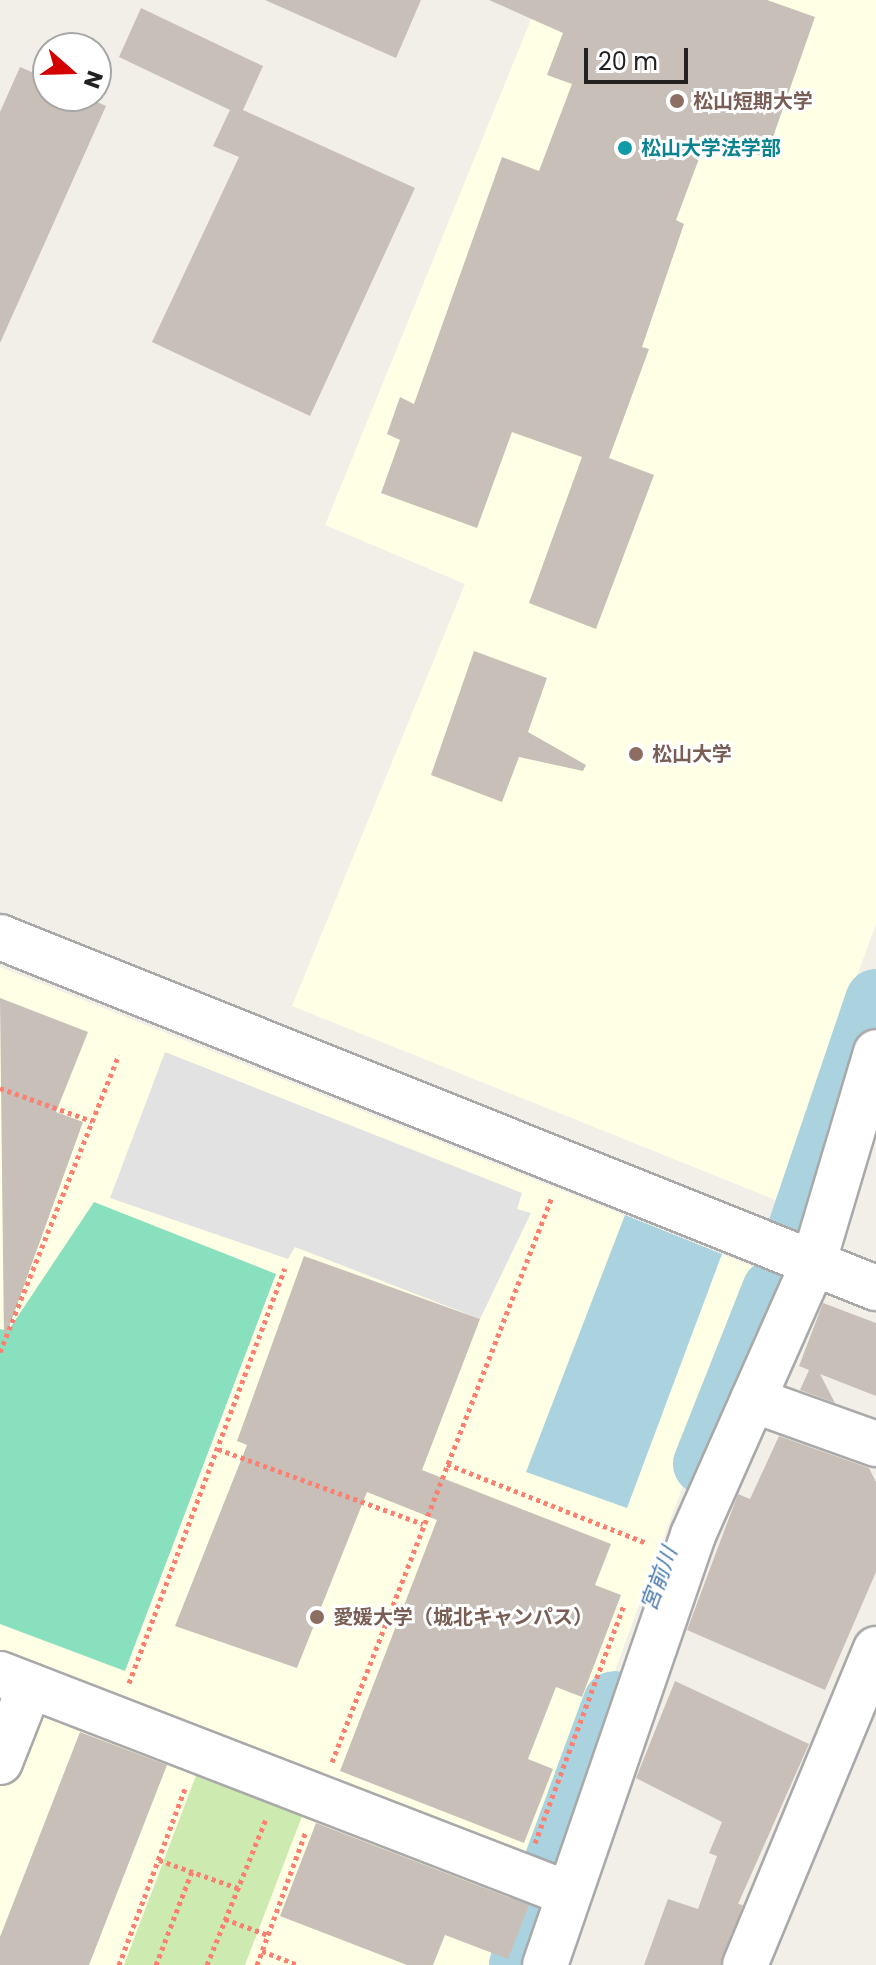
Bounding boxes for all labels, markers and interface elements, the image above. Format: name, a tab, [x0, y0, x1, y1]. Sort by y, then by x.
north arrow	[32, 32, 112, 112]
scale bar	[588, 32, 692, 82]
text: 20 m	[598, 45, 658, 78]
text: N	[76, 67, 111, 93]
place label: 松山短期大学	[693, 89, 813, 113]
marker: 松山短期大学	[668, 92, 686, 110]
place label: 松山大学法学部	[641, 136, 781, 160]
marker: 松山大学法学部	[616, 139, 634, 157]
place label: 松山大学	[652, 742, 732, 766]
marker: 松山大学	[627, 745, 645, 763]
water label: 宮前川	[635, 1543, 683, 1615]
place label: 愛媛大学（城北キャンパス）	[333, 1605, 593, 1629]
marker: 愛媛大学（城北キャンパス）	[308, 1608, 326, 1626]

